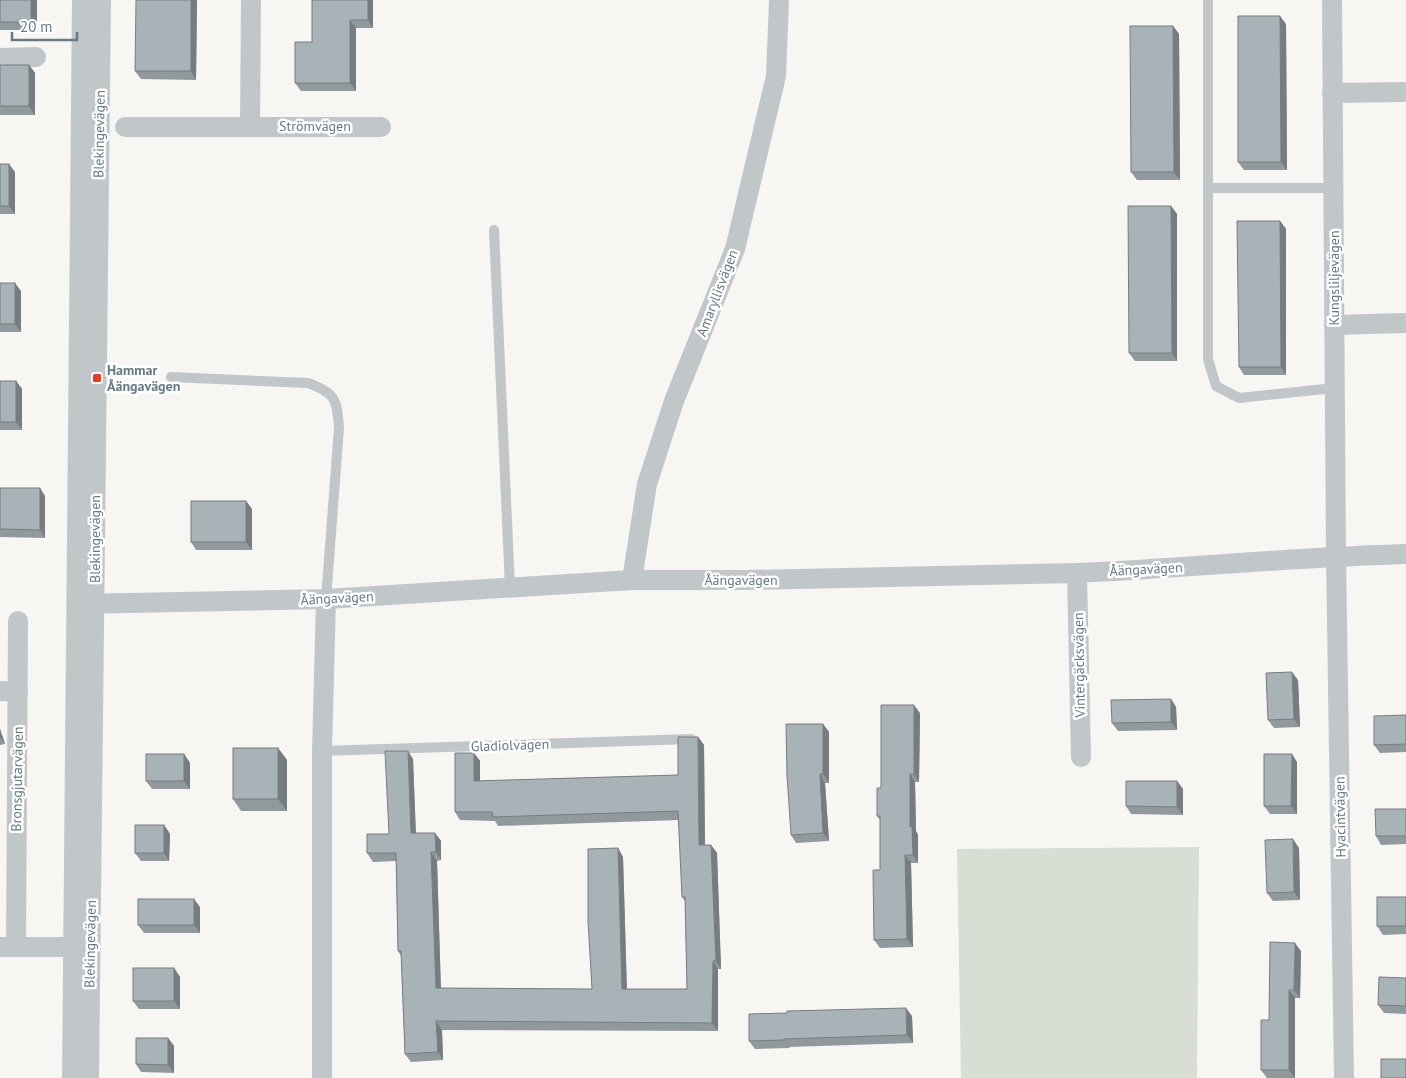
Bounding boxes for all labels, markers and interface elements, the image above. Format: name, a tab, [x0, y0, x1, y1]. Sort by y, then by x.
scale bar	[12, 10, 78, 42]
text: 20 m	[20, 17, 53, 36]
street label: Blekingevägen	[89, 90, 109, 178]
street label: Strömvägen	[279, 117, 351, 135]
street label: Kungsliljevägen	[1325, 230, 1343, 326]
street label: Amaryllisvägen	[692, 247, 742, 339]
place label: Hammar Åängavägen	[107, 361, 180, 395]
marker: Hammar Åängavägen	[91, 372, 103, 384]
street label: Blekingevägen	[86, 495, 104, 583]
street label: Åängavägen	[1109, 558, 1183, 580]
street label: Åängavägen	[704, 571, 778, 589]
street label: Åängavägen	[300, 587, 374, 609]
street label: Vintergäcksvägen	[1069, 612, 1089, 719]
street label: Bronsgjutarvägen	[7, 726, 27, 832]
street label: Gladiolvägen	[470, 735, 550, 755]
street label: Hyacintvägen	[1330, 776, 1350, 858]
street label: Blekingevägen	[80, 900, 100, 988]

